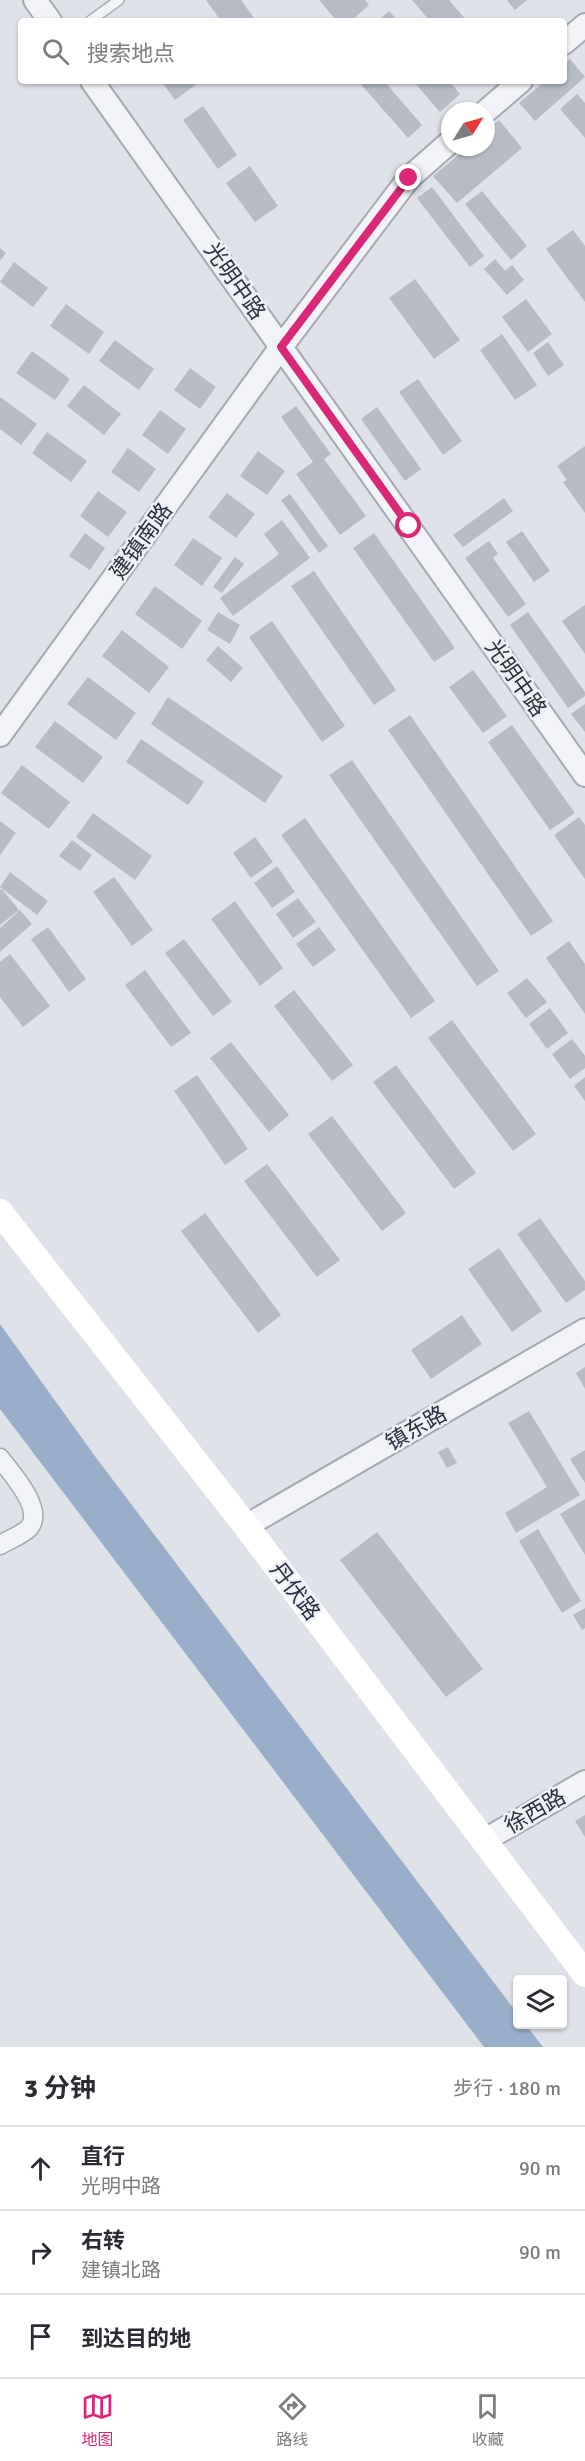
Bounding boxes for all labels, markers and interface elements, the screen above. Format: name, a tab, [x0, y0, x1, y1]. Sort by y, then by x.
search box	[18, 18, 567, 84]
icon: search	[39, 35, 72, 68]
text: 搜索地点	[87, 40, 175, 67]
north arrow	[441, 102, 495, 156]
route end	[395, 164, 421, 190]
street label: 光明中路	[199, 237, 271, 325]
street label: 建镇南路	[104, 497, 178, 585]
route start	[395, 512, 421, 538]
street label: 光明中路	[480, 634, 552, 722]
street label: 镇东路	[381, 1400, 451, 1456]
street label: 丹伏路	[264, 1557, 326, 1625]
street label: 徐西路	[500, 1783, 570, 1839]
map controls	[513, 1975, 567, 2029]
button: layers	[513, 1975, 567, 2029]
text: 3 分钟	[24, 2073, 96, 2105]
text: 步行 · 180 m	[453, 2076, 561, 2101]
text: 直行	[81, 2143, 125, 2170]
icon: ahead	[24, 2152, 57, 2185]
text: 90 m	[519, 2156, 561, 2181]
text: 光明中路	[81, 2174, 161, 2199]
text: 右转	[81, 2227, 125, 2254]
icon: right	[24, 2236, 57, 2269]
text: 90 m	[519, 2240, 561, 2265]
text: 建镇北路	[81, 2258, 161, 2283]
icon: arrive	[24, 2320, 57, 2353]
text: 到达目的地	[81, 2325, 191, 2352]
tab: 地图	[81, 2390, 114, 2450]
tab: 路线	[276, 2390, 309, 2450]
tab: 收藏	[471, 2390, 504, 2450]

